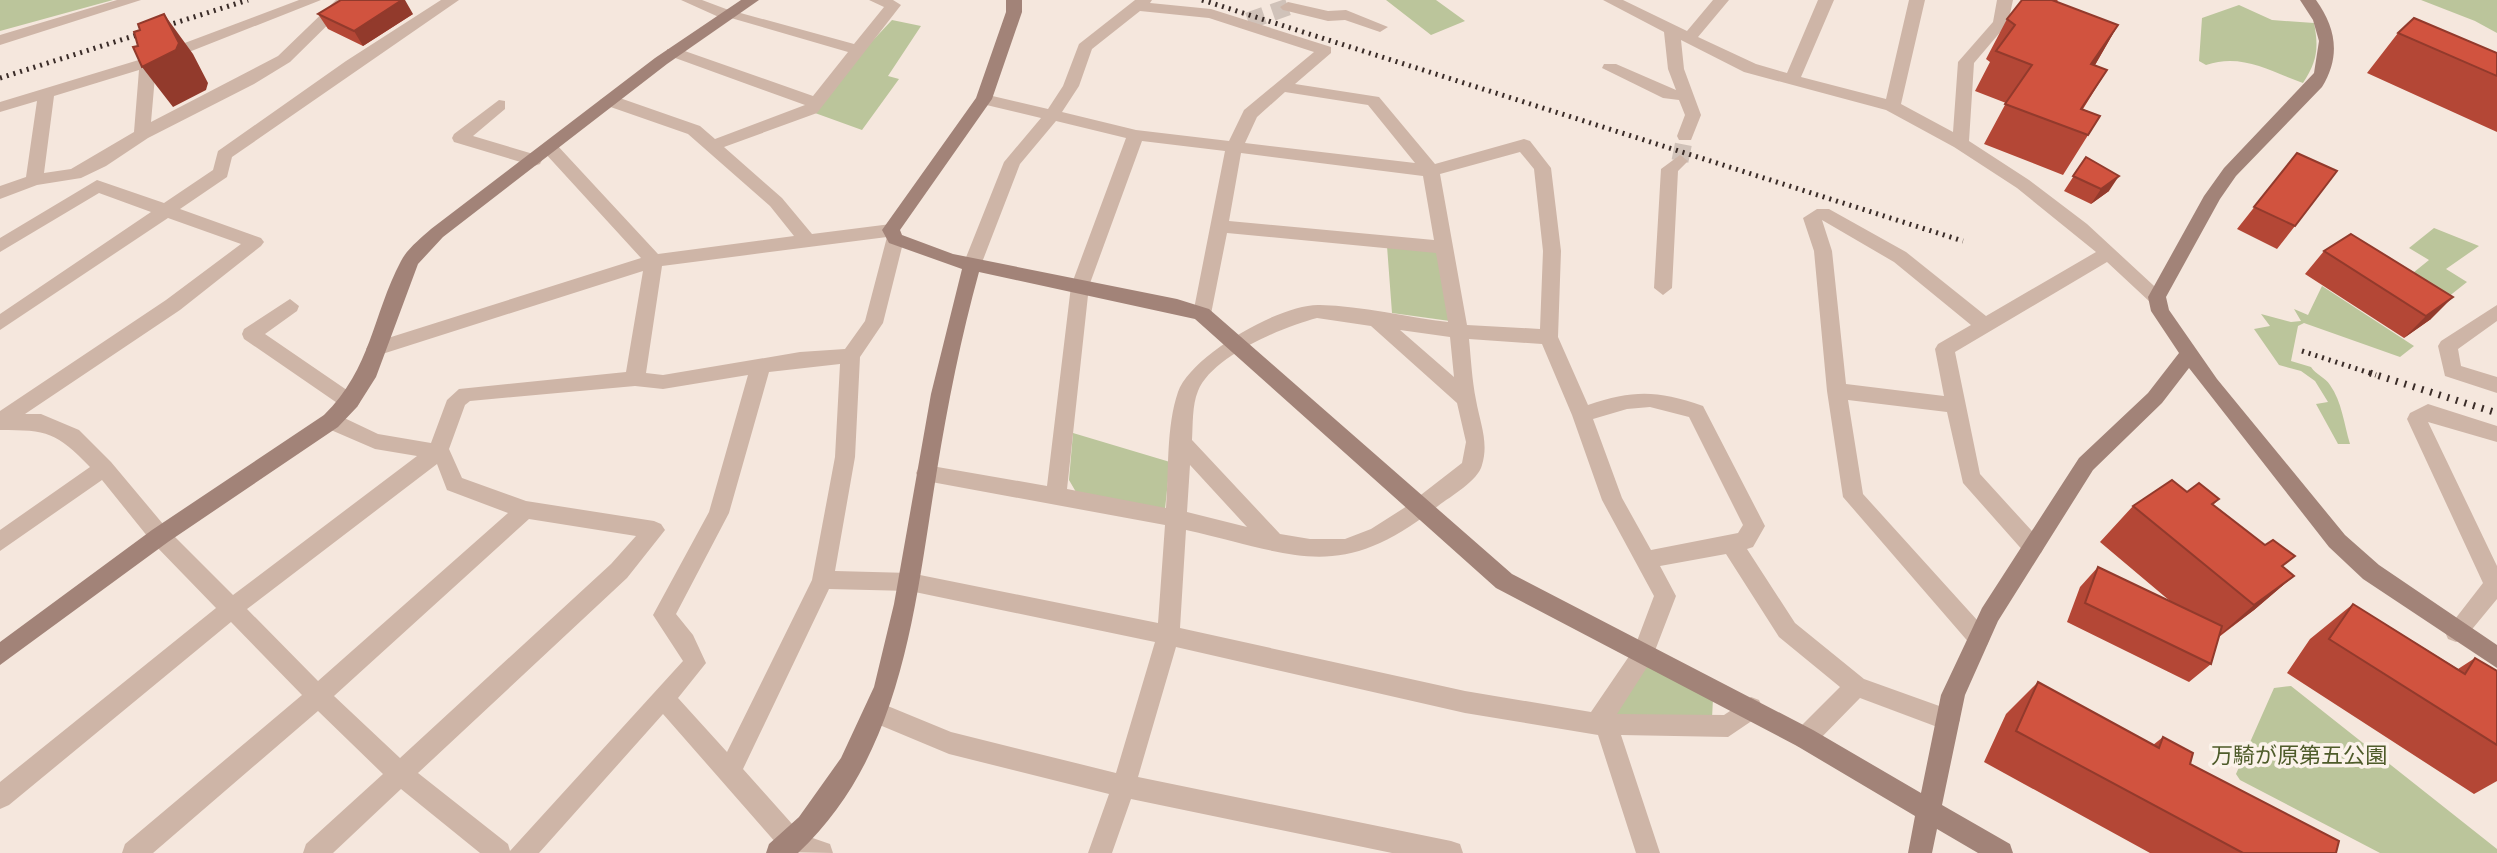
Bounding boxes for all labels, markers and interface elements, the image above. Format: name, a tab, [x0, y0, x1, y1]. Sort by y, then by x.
park label: 万騎が原第五公園	[2211, 742, 2387, 769]

